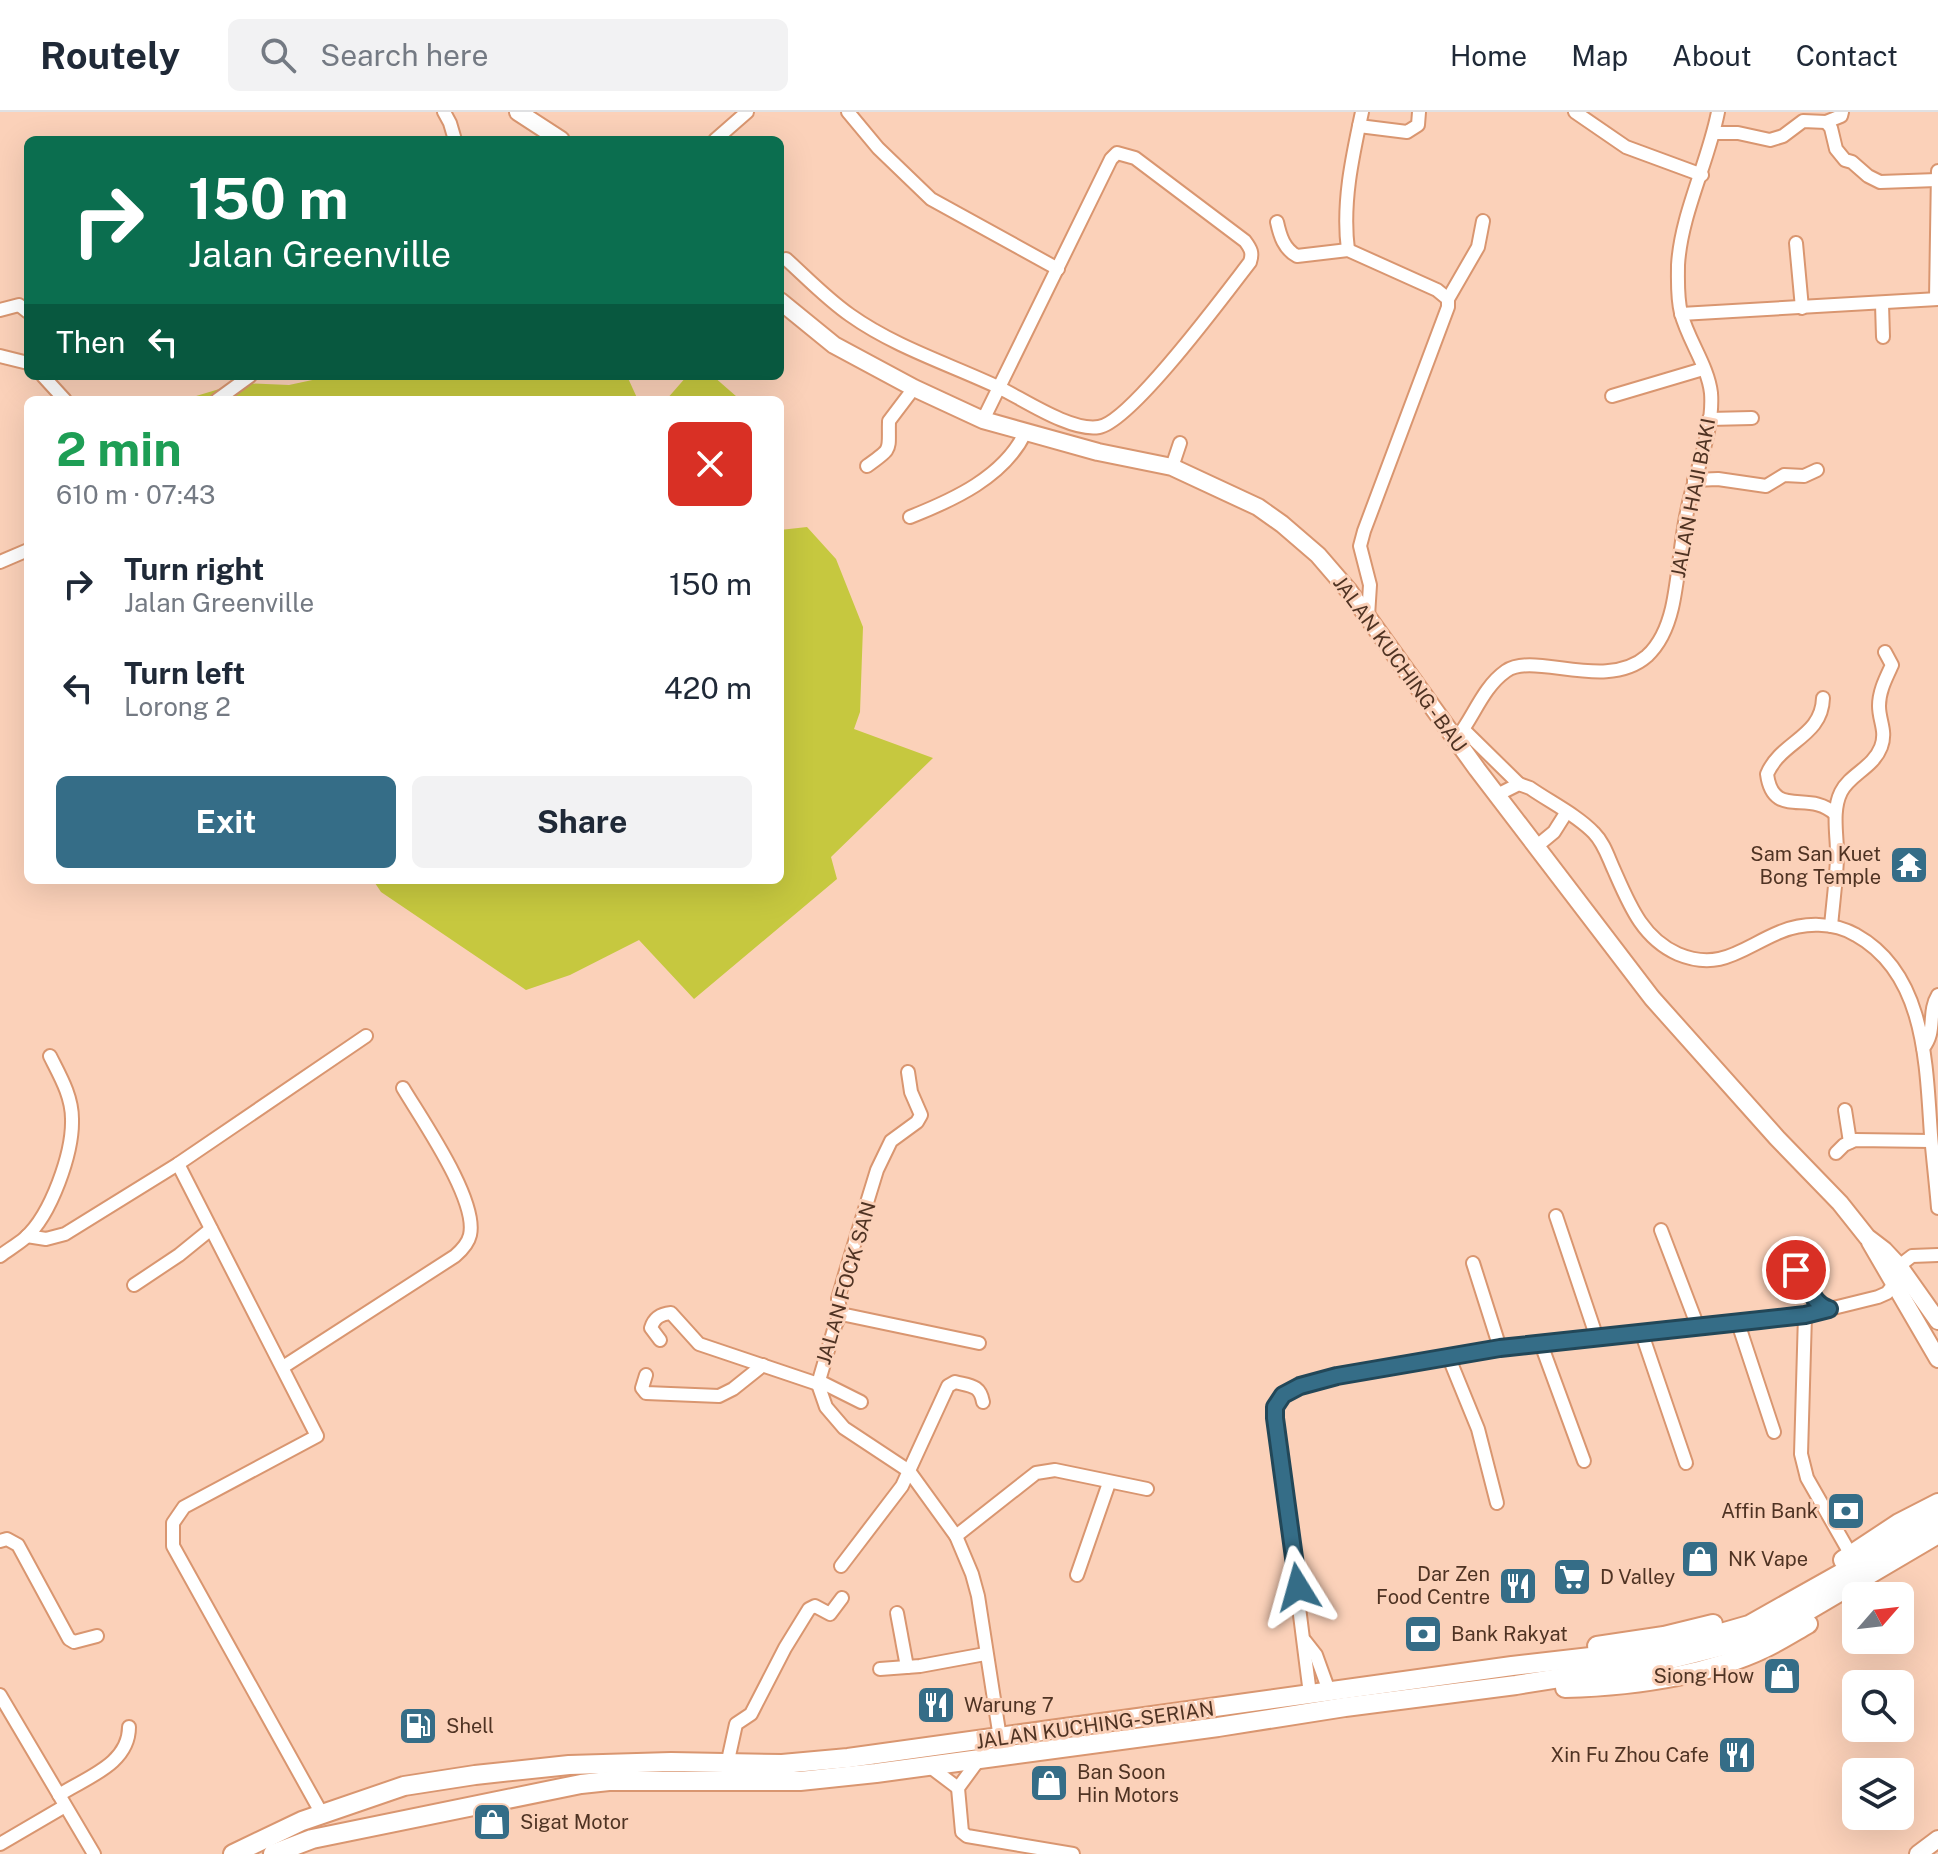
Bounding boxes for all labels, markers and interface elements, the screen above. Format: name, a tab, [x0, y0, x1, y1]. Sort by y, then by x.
search box	[228, 19, 788, 91]
text: Routely	[40, 33, 180, 78]
icon: search	[256, 33, 300, 77]
text: Search here	[320, 37, 489, 73]
text: Home	[1450, 39, 1527, 72]
text: Map	[1571, 39, 1628, 72]
text: About	[1672, 39, 1752, 72]
text: Contact	[1796, 39, 1898, 72]
text: 150 m	[188, 166, 349, 232]
icon: right	[56, 168, 160, 272]
text: Jalan Greenville	[188, 233, 451, 275]
icon: left	[141, 320, 185, 364]
text: Then	[56, 324, 125, 360]
street label: JALAN HAJI BAKI	[1666, 416, 1720, 580]
text: 2 min	[56, 420, 182, 477]
button: close	[668, 422, 752, 506]
text: 610 m · 07:43	[56, 479, 215, 510]
text: Turn right	[124, 551, 264, 587]
icon: right	[56, 562, 100, 606]
text: 150 m	[669, 566, 752, 602]
street label: JALAN KUCHING - BAU	[1328, 571, 1472, 757]
text: Jalan Greenville	[124, 587, 314, 618]
text: Turn left	[124, 655, 245, 691]
icon: left	[56, 666, 100, 710]
text: 420 m	[664, 670, 752, 706]
text: Lorong 2	[124, 691, 231, 722]
button: Exit	[56, 776, 396, 868]
button: Share	[412, 776, 752, 868]
place label: Sam San Kuet Bong Temple	[1750, 842, 1881, 889]
temple icon: Sam San Kuet Bong Temple	[1888, 844, 1930, 886]
street label: JALAN FOCK SAN	[811, 1199, 881, 1367]
pin	[1762, 1236, 1830, 1304]
icon: arrive	[1774, 1248, 1818, 1292]
bank icon: Affin Bank	[1825, 1490, 1867, 1532]
place label: Affin Bank	[1721, 1499, 1818, 1523]
shop icon: NK Vape	[1679, 1538, 1721, 1580]
position arrow	[1256, 1545, 1340, 1629]
place label: NK Vape	[1728, 1547, 1808, 1571]
supermarket icon: D Valley	[1551, 1556, 1593, 1598]
place label: Dar Zen Food Centre	[1376, 1562, 1490, 1609]
restaurant icon: Dar Zen Food Centre	[1497, 1565, 1539, 1607]
place label: D Valley	[1600, 1565, 1675, 1589]
north arrow	[1842, 1582, 1914, 1654]
map controls	[1842, 1582, 1914, 1830]
bank icon: Bank Rakyat	[1402, 1613, 1444, 1655]
place label: Bank Rakyat	[1451, 1622, 1568, 1646]
shop icon: Siong How	[1761, 1655, 1803, 1697]
place label: Siong How	[1654, 1664, 1754, 1688]
button: search	[1842, 1670, 1914, 1742]
restaurant icon: Warung 7	[915, 1684, 957, 1726]
place label: Warung 7	[964, 1693, 1054, 1717]
street label: JALAN KUCHING-SERIAN	[974, 1696, 1216, 1754]
fuel station icon: Shell	[397, 1705, 439, 1747]
place label: Shell	[446, 1714, 494, 1738]
restaurant icon: Xin Fu Zhou Cafe	[1716, 1734, 1758, 1776]
place label: Xin Fu Zhou Cafe	[1550, 1743, 1709, 1767]
button: layers	[1842, 1758, 1914, 1830]
place label: Ban Soon Hin Motors	[1077, 1760, 1179, 1807]
shop icon: Ban Soon Hin Motors	[1028, 1762, 1070, 1804]
shop icon: Sigat Motor	[471, 1801, 513, 1843]
place label: Sigat Motor	[520, 1810, 629, 1834]

